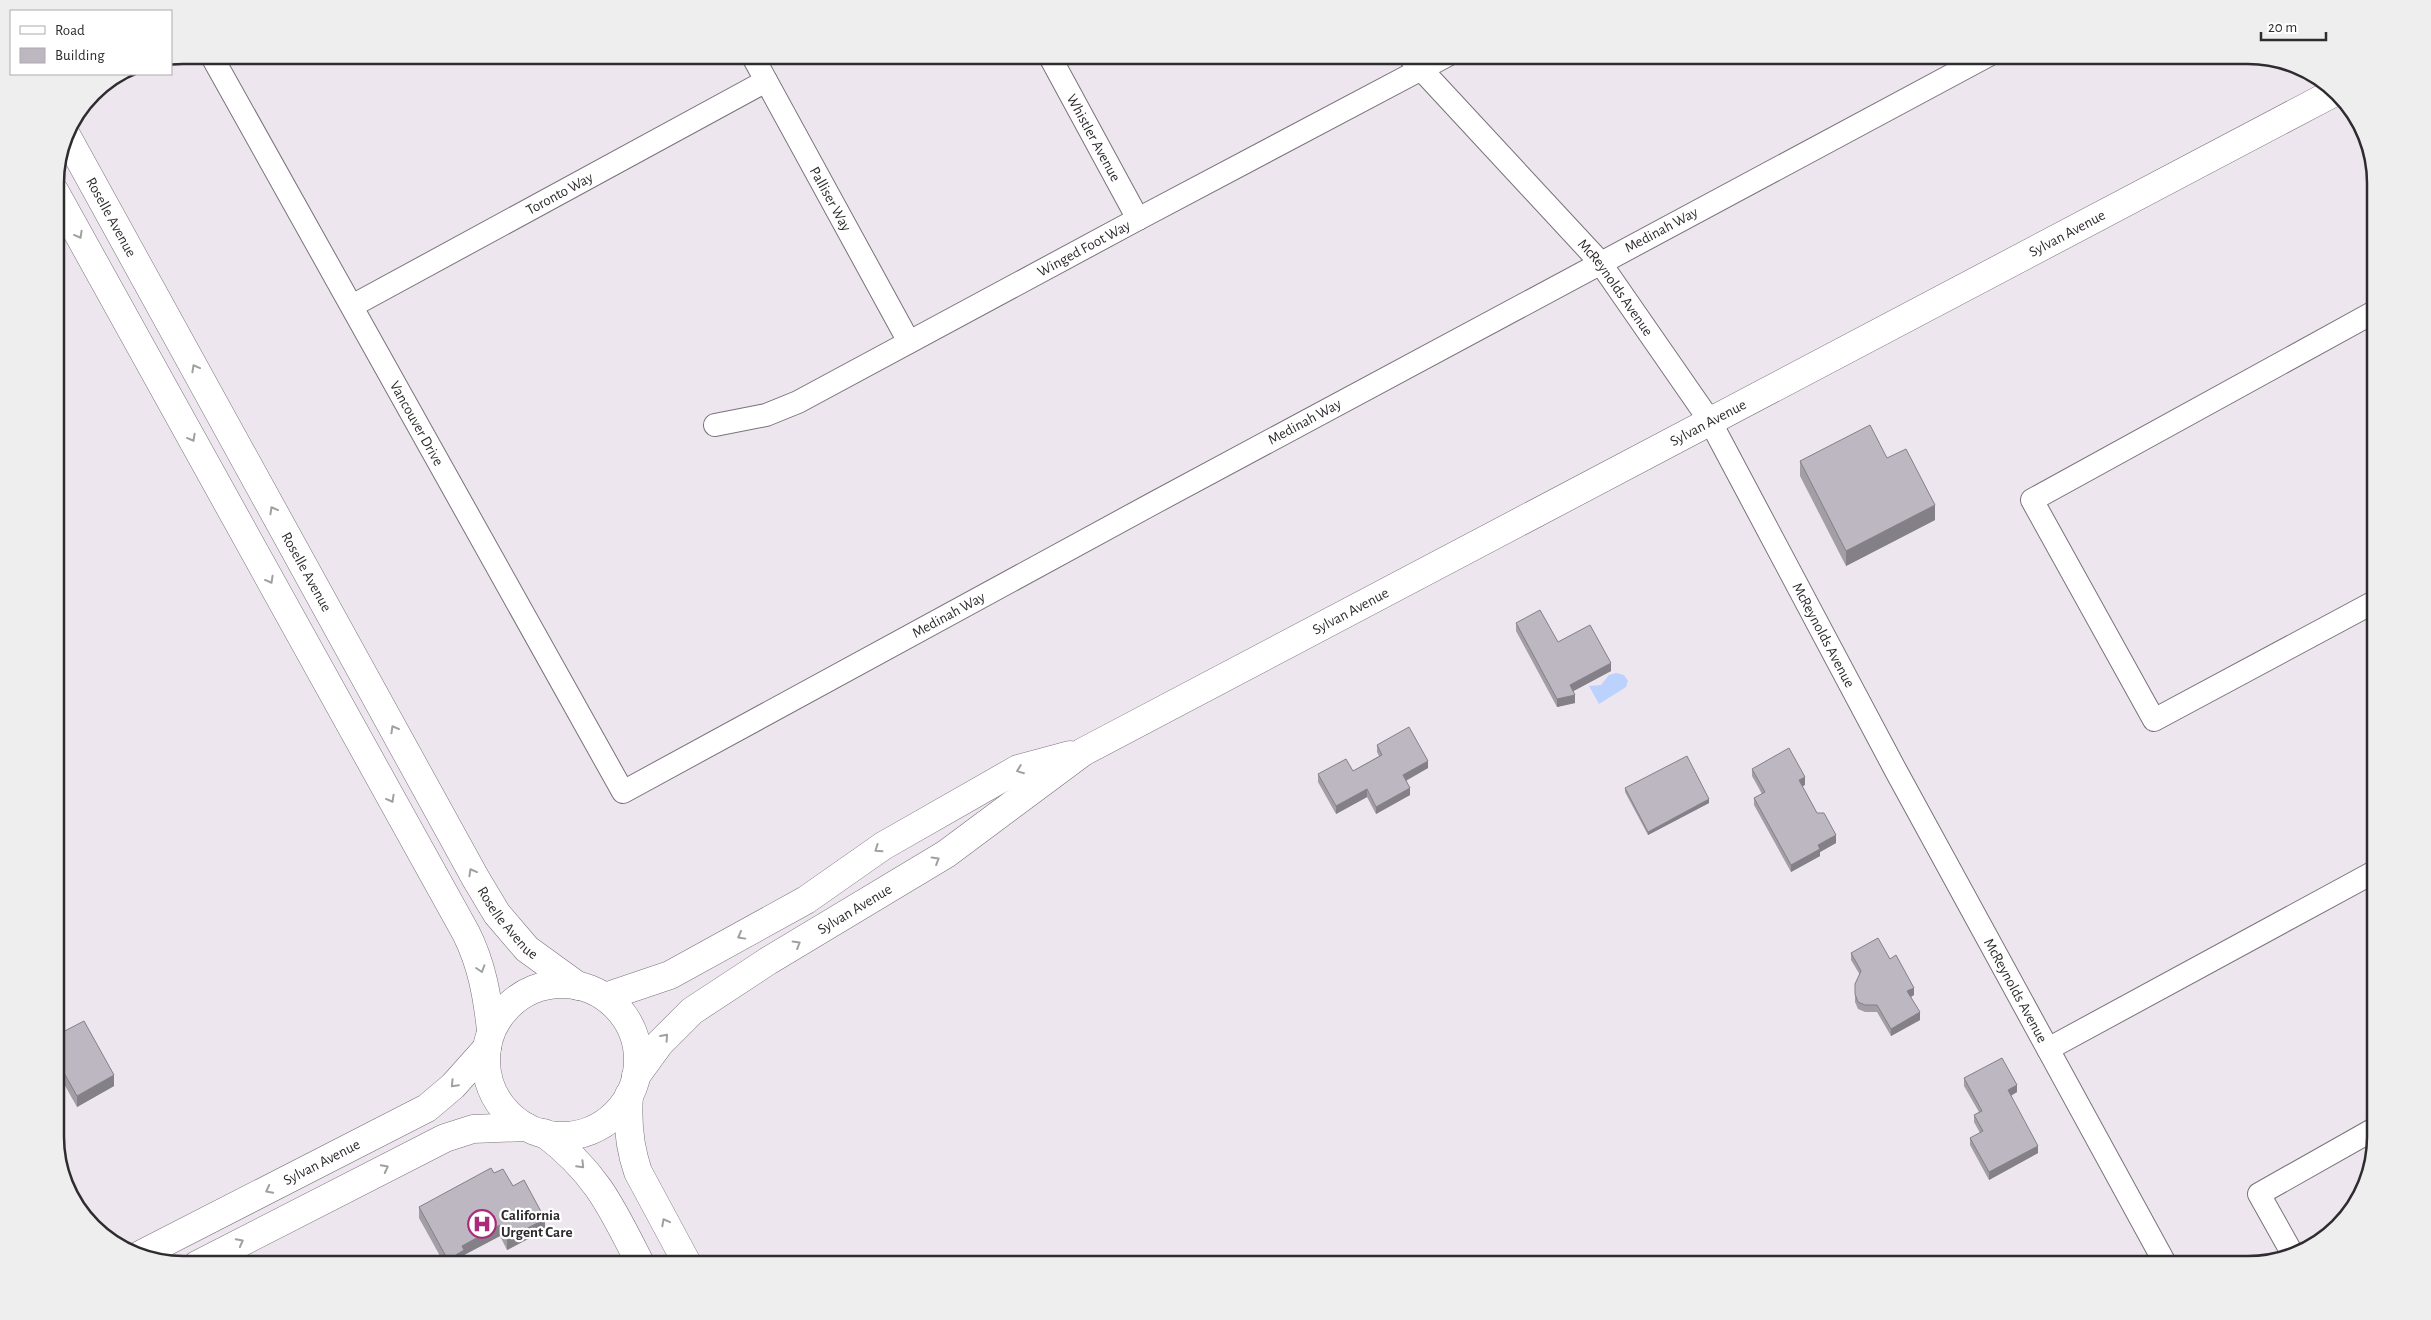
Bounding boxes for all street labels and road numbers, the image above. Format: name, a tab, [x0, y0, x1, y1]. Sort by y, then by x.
street label: Whistler Avenue	[1064, 91, 1124, 184]
street label: Palliser Way	[807, 164, 855, 234]
street label: Toronto Way	[523, 169, 596, 217]
street label: Roselle Avenue	[83, 175, 139, 259]
street label: Medinah Way	[1622, 204, 1701, 255]
street label: Sylvan Avenue	[2027, 207, 2108, 259]
street label: Winged Foot Way	[1035, 217, 1133, 279]
street label: McReynolds Avenue	[1575, 236, 1656, 339]
street label: Vancouver Drive	[387, 378, 447, 468]
street label: Medinah Way	[1265, 395, 1344, 447]
street label: Sylvan Avenue	[1667, 396, 1749, 449]
street label: Roselle Avenue	[279, 530, 335, 614]
street label: McReynolds Avenue	[1790, 580, 1858, 690]
street label: Sylvan Avenue	[1310, 585, 1391, 637]
street label: Medinah Way	[909, 588, 988, 640]
street label: Sylvan Avenue	[815, 881, 894, 937]
street label: Roselle Avenue	[475, 884, 541, 962]
street label: McReynolds Avenue	[1981, 936, 2050, 1045]
street label: Sylvan Avenue	[281, 1136, 362, 1188]

